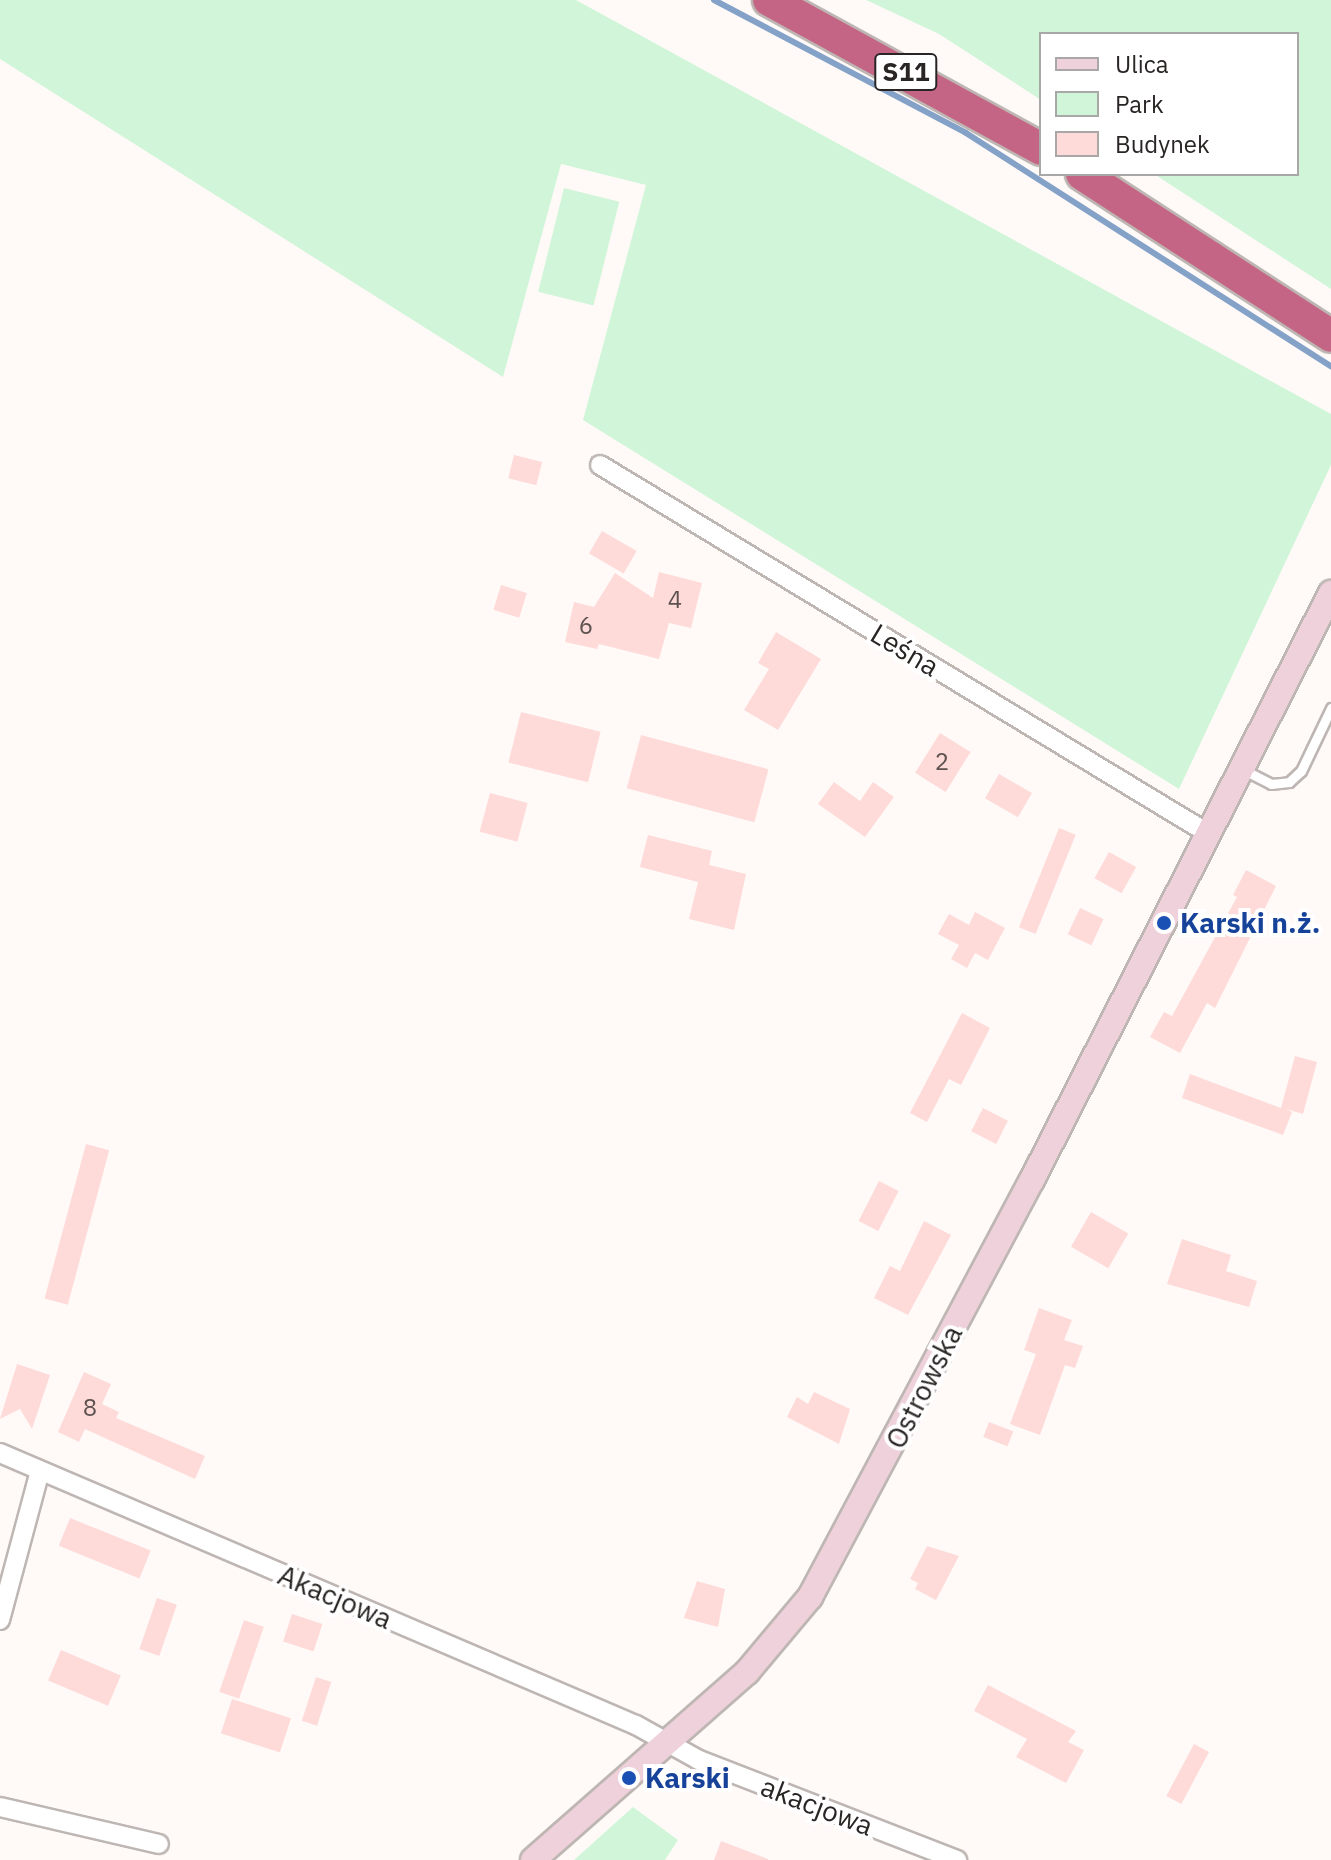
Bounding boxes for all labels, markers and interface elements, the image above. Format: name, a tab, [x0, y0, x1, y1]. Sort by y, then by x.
legend	[1039, 32, 1299, 176]
text: Ulica	[1115, 48, 1169, 80]
road number: S11	[874, 50, 938, 94]
text: Park	[1115, 88, 1164, 120]
text: Budynek	[1115, 128, 1210, 160]
house number: 4	[668, 586, 682, 614]
house number: 6	[579, 612, 593, 640]
street label: Leśna	[865, 617, 945, 683]
house number: 2	[935, 748, 949, 776]
place label: Karski n.ż.	[1180, 906, 1320, 940]
marker: Karski n.ż.	[1155, 914, 1173, 932]
street label: Ostrowska	[879, 1320, 969, 1454]
house number: 8	[83, 1394, 97, 1422]
street label: Akacjowa	[273, 1558, 397, 1636]
place label: Karski	[645, 1761, 730, 1795]
marker: Karski	[620, 1769, 638, 1787]
street label: akacjowa	[756, 1769, 878, 1843]

